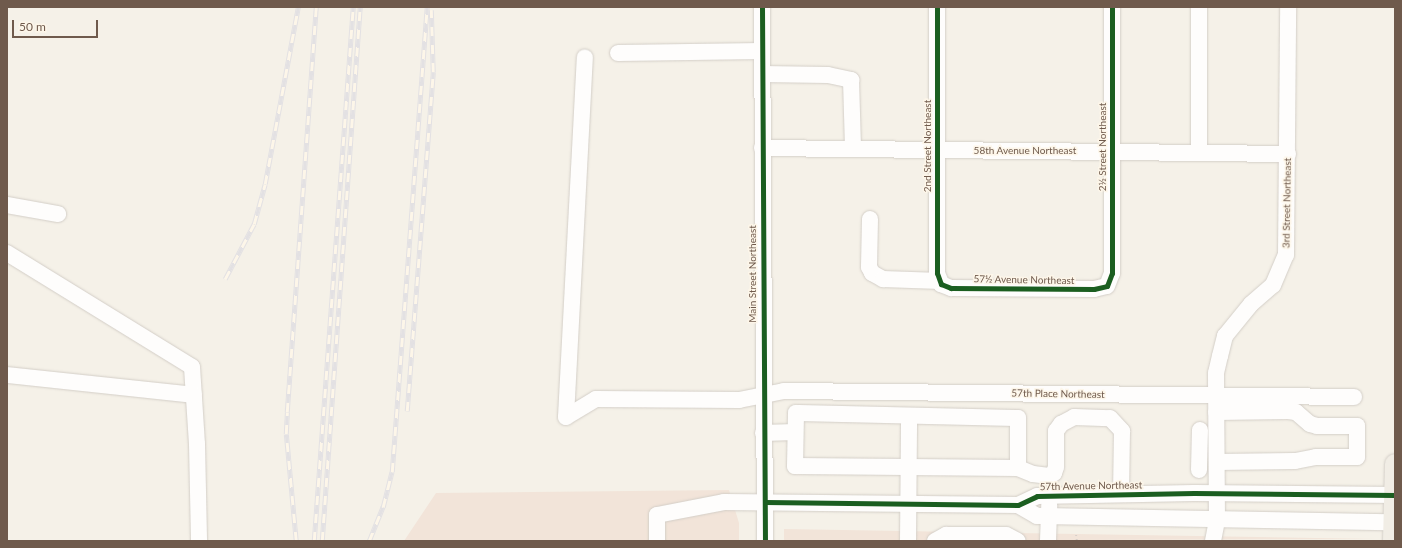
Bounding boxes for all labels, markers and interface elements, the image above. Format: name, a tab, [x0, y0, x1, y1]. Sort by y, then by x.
scale bar	[14, 12, 100, 38]
text: 50 m	[19, 19, 46, 34]
street label: 2nd Street Northeast	[922, 100, 934, 192]
street label: 2½ Street Northeast	[1097, 103, 1109, 191]
street label: 58th Avenue Northeast	[973, 145, 1077, 157]
street label: 3rd Street Northeast	[1280, 158, 1294, 248]
street label: Main Street Northeast	[747, 225, 759, 323]
street label: 57½ Avenue Northeast	[973, 273, 1075, 287]
street label: 57th Place Northeast	[1011, 387, 1105, 401]
street label: 57th Avenue Northeast	[1039, 479, 1143, 493]

